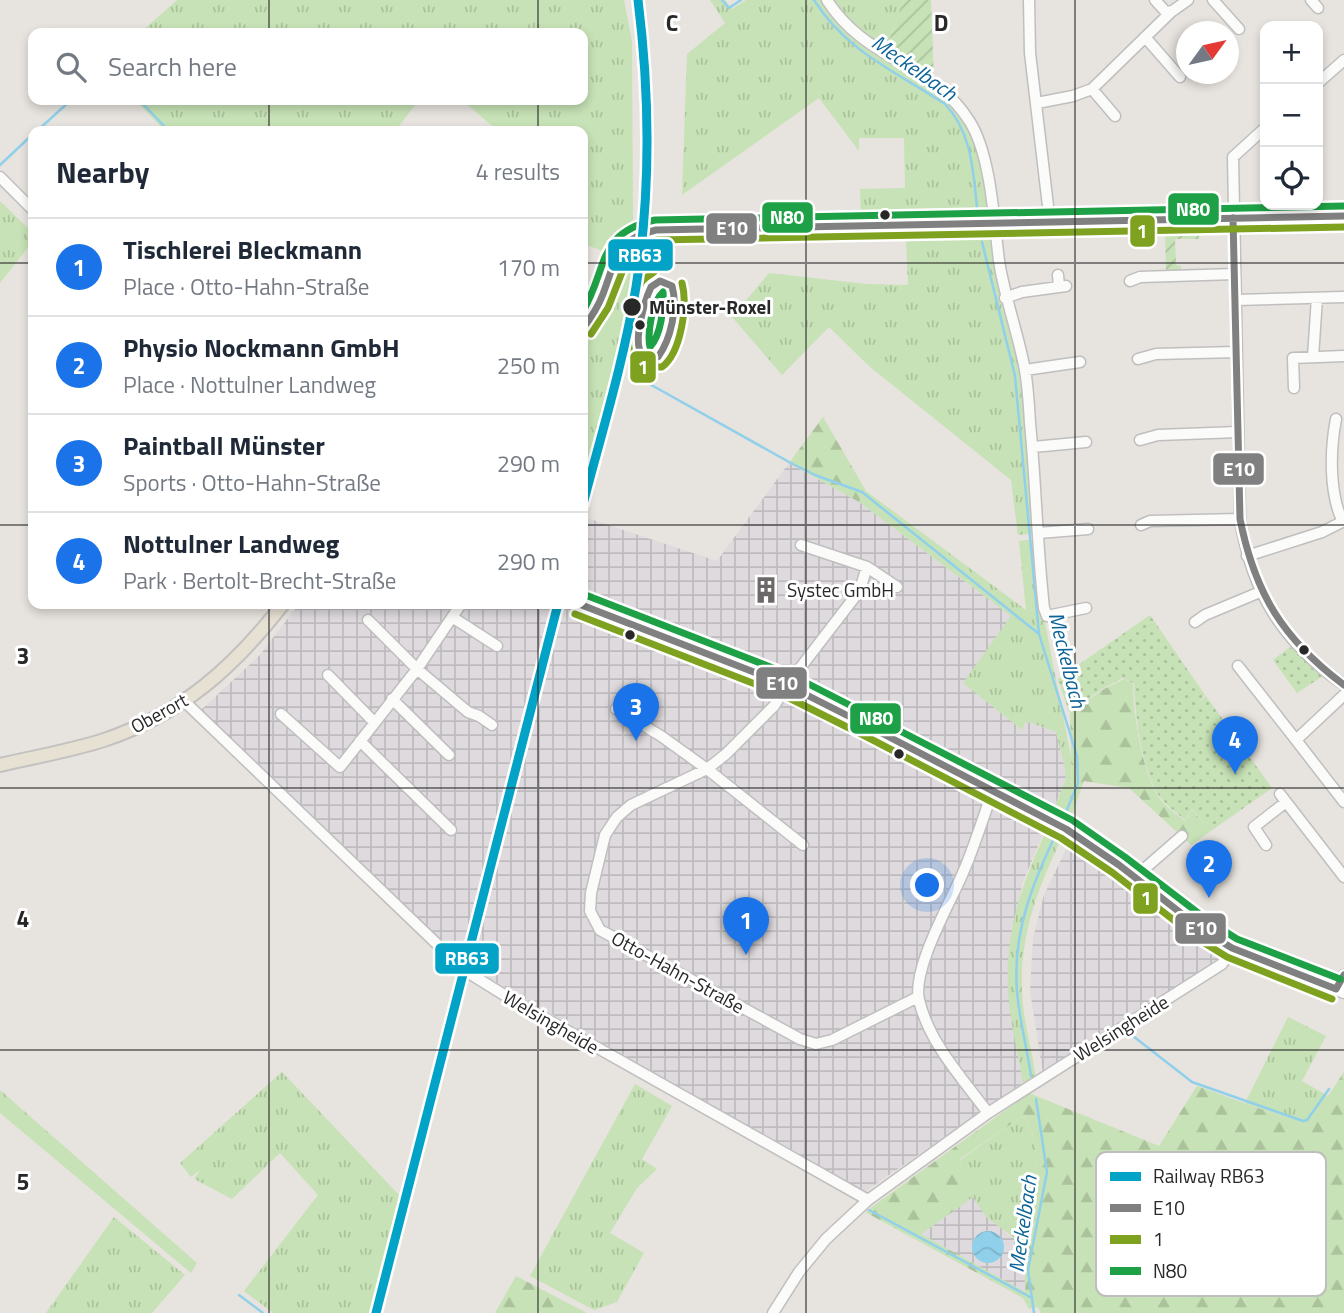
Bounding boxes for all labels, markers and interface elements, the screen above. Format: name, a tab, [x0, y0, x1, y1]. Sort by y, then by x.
text: C	[666, 5, 678, 40]
text: D	[934, 5, 948, 40]
north arrow	[1176, 21, 1239, 84]
map controls	[1260, 21, 1323, 210]
button: +	[1260, 21, 1323, 84]
water label: Meckelbach	[865, 26, 964, 109]
search box	[28, 28, 588, 105]
text: Search here	[108, 47, 237, 86]
icon: search	[52, 48, 90, 86]
button: −	[1260, 84, 1323, 147]
button: locate	[1260, 147, 1323, 210]
text: Nearby	[56, 149, 149, 195]
text: 4 results	[476, 154, 560, 189]
line badge: N80	[1167, 192, 1220, 226]
text: N80	[1176, 194, 1211, 223]
line badge: N80	[761, 201, 814, 234]
text: N80	[770, 202, 805, 231]
unlabelled marker	[878, 208, 892, 222]
line badge: E10	[705, 212, 758, 245]
text: E10	[716, 213, 748, 242]
line badge: 1	[1129, 214, 1156, 248]
text: 1	[1137, 216, 1147, 245]
text: Tischlerei Bleckmann	[123, 230, 362, 269]
line badge: RB63	[607, 238, 674, 272]
text: RB63	[618, 240, 662, 269]
text: 1	[73, 250, 85, 285]
text: 170 m	[497, 250, 560, 285]
text: Place · Otto-Hahn-Straße	[123, 269, 369, 304]
place label: Münster-Roxel	[649, 292, 771, 321]
marker: Münster-Roxel	[621, 296, 643, 318]
unlabelled marker	[633, 318, 647, 332]
text: Physio Nockmann GmbH	[123, 328, 399, 367]
text: 2	[73, 348, 85, 383]
text: 250 m	[497, 348, 560, 383]
line badge: 1	[629, 350, 657, 384]
text: 1	[638, 352, 648, 381]
text: Place · Nottulner Landweg	[123, 367, 376, 402]
text: Paintball Münster	[123, 426, 325, 465]
text: 3	[73, 446, 85, 481]
text: 290 m	[497, 446, 560, 481]
line badge: E10	[1212, 452, 1265, 486]
text: E10	[1223, 454, 1255, 483]
text: Sports · Otto-Hahn-Straße	[123, 465, 381, 500]
text: Nottulner Landweg	[123, 524, 339, 563]
text: 4	[73, 544, 85, 579]
text: 290 m	[497, 544, 560, 579]
text: Park · Bertolt-Brecht-Straße	[123, 563, 396, 598]
building icon: Systec GmbH	[751, 575, 781, 605]
place label: Systec GmbH	[787, 575, 894, 604]
water label: Meckelbach	[1041, 608, 1095, 712]
unlabelled marker	[623, 628, 637, 642]
text: 3	[17, 638, 29, 673]
unlabelled marker	[1297, 643, 1311, 657]
line badge: E10	[755, 666, 808, 700]
text: E10	[766, 668, 798, 697]
pin: 3	[613, 683, 659, 741]
street label: Oberort	[125, 685, 193, 740]
line badge: N80	[849, 702, 902, 735]
text: N80	[859, 703, 894, 732]
pin: 4	[1212, 716, 1258, 774]
unlabelled marker	[892, 747, 906, 761]
pin: 2	[1186, 840, 1232, 898]
your location	[910, 868, 944, 902]
line badge: 1	[1132, 882, 1159, 915]
text: 1	[1141, 883, 1151, 912]
pin: 1	[723, 897, 769, 955]
text: 4	[17, 901, 29, 936]
line badge: E10	[1174, 912, 1227, 945]
text: E10	[1185, 913, 1217, 942]
street label: Otto-Hahn-Straße	[606, 923, 750, 1020]
line badge: RB63	[434, 942, 500, 975]
text: RB63	[445, 943, 489, 972]
street label: Welsingheide	[498, 982, 605, 1061]
street label: Welsingheide	[1068, 987, 1174, 1068]
legend	[1096, 1152, 1326, 1296]
text: Railway RB63	[1153, 1161, 1265, 1190]
text: 5	[17, 1164, 29, 1199]
water label: Meckelbach	[999, 1173, 1045, 1274]
text: E10	[1153, 1193, 1185, 1222]
text: 1	[1153, 1224, 1164, 1253]
text: N80	[1153, 1256, 1187, 1285]

